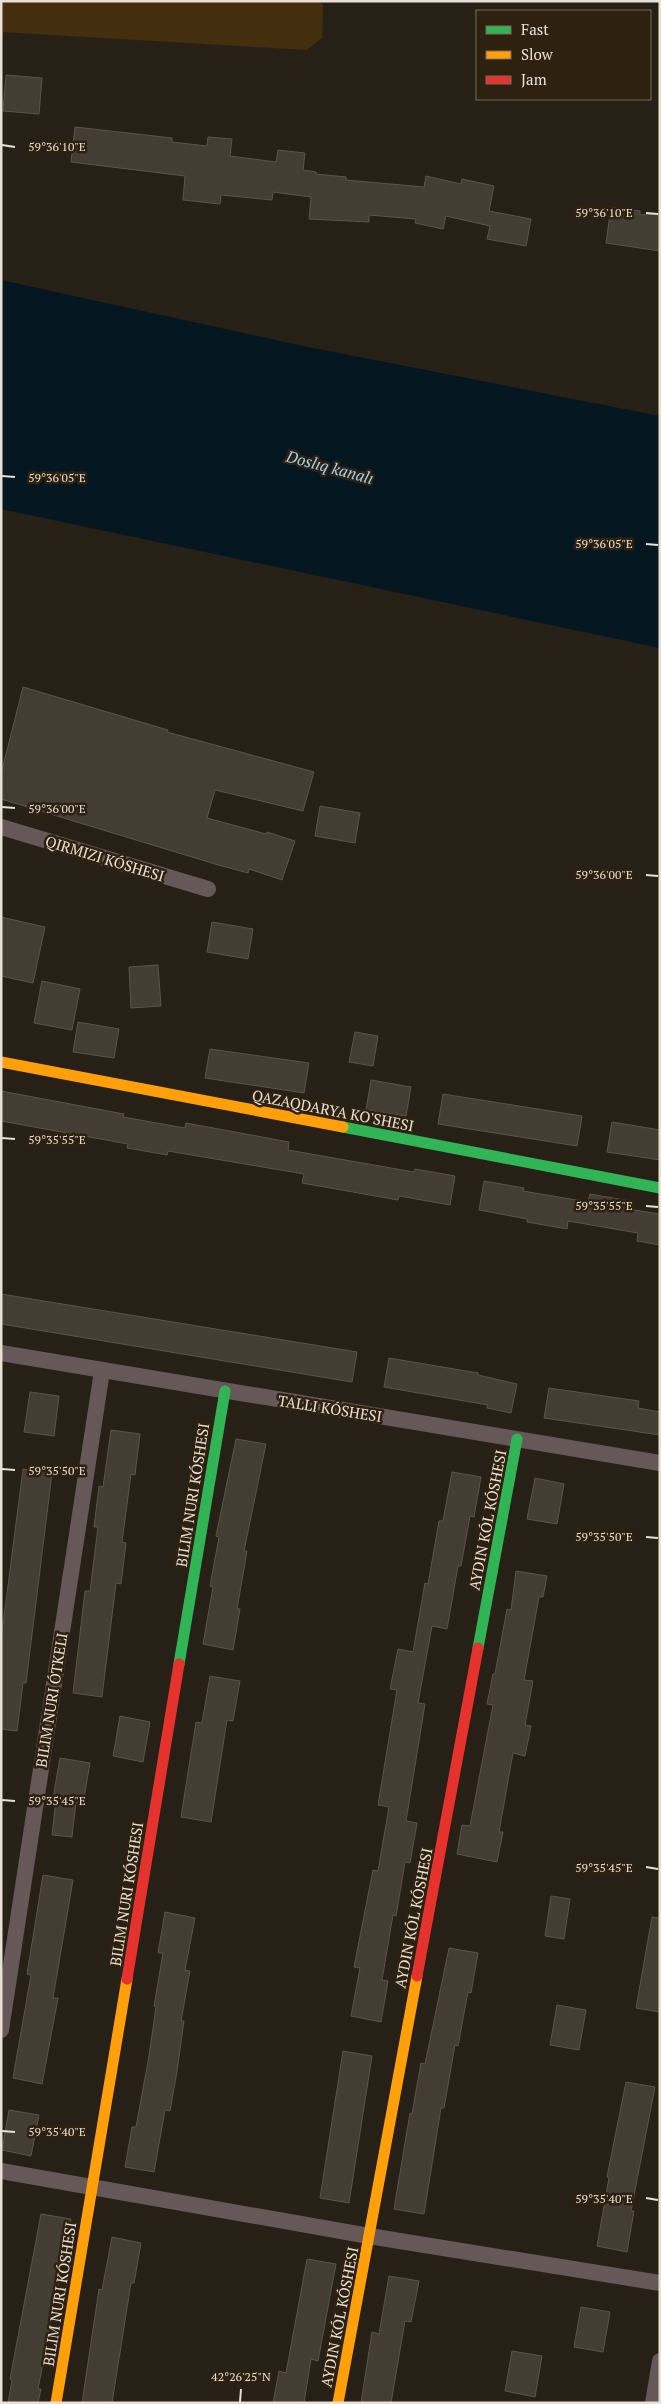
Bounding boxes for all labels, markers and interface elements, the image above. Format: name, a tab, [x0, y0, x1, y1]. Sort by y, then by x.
legend	[476, 10, 651, 100]
text: Fast	[521, 19, 549, 39]
text: Slow	[521, 44, 554, 64]
text: Jam	[521, 69, 547, 89]
text: 59°36'10"E	[28, 139, 86, 154]
text: 59°36'10"E	[575, 205, 633, 220]
water label: Doslıq kanalı	[283, 445, 376, 489]
text: 59°36'05"E	[28, 470, 86, 485]
text: 59°36'05"E	[575, 536, 633, 551]
text: 59°36'00"E	[28, 801, 86, 816]
street label: QIRMIZI KÓSHESI	[43, 830, 167, 886]
text: 59°36'00"E	[575, 867, 633, 882]
street label: QAZAQDARYA KO'SHESI	[250, 1084, 416, 1136]
text: 59°35'55"E	[28, 1132, 86, 1147]
text: 59°35'55"E	[575, 1198, 633, 1213]
street label: TALLI KÓSHESI	[277, 1390, 383, 1426]
street label: BILIM NURI KÓSHESI	[171, 1422, 213, 1568]
street label: AYDIN KÓL KÓSHESI	[464, 1448, 510, 1592]
text: 59°35'50"E	[28, 1463, 86, 1478]
text: 59°35'50"E	[575, 1529, 633, 1544]
street label: BILIM NURI ÓTKELI	[30, 1631, 72, 1769]
text: 59°35'45"E	[28, 1793, 86, 1808]
street label: BILIM NURI KÓSHESI	[105, 1821, 147, 1967]
street label: AYDIN KÓL KÓSHESI	[390, 1846, 436, 1990]
text: 59°35'45"E	[575, 1860, 633, 1875]
text: 59°35'40"E	[28, 2124, 86, 2139]
text: 59°35'40"E	[575, 2191, 633, 2206]
street label: BILIM NURI KÓSHESI	[38, 2221, 80, 2367]
street label: AYDIN KÓL KÓSHESI	[316, 2245, 362, 2389]
text: 42°26'25"N	[211, 2369, 271, 2384]

